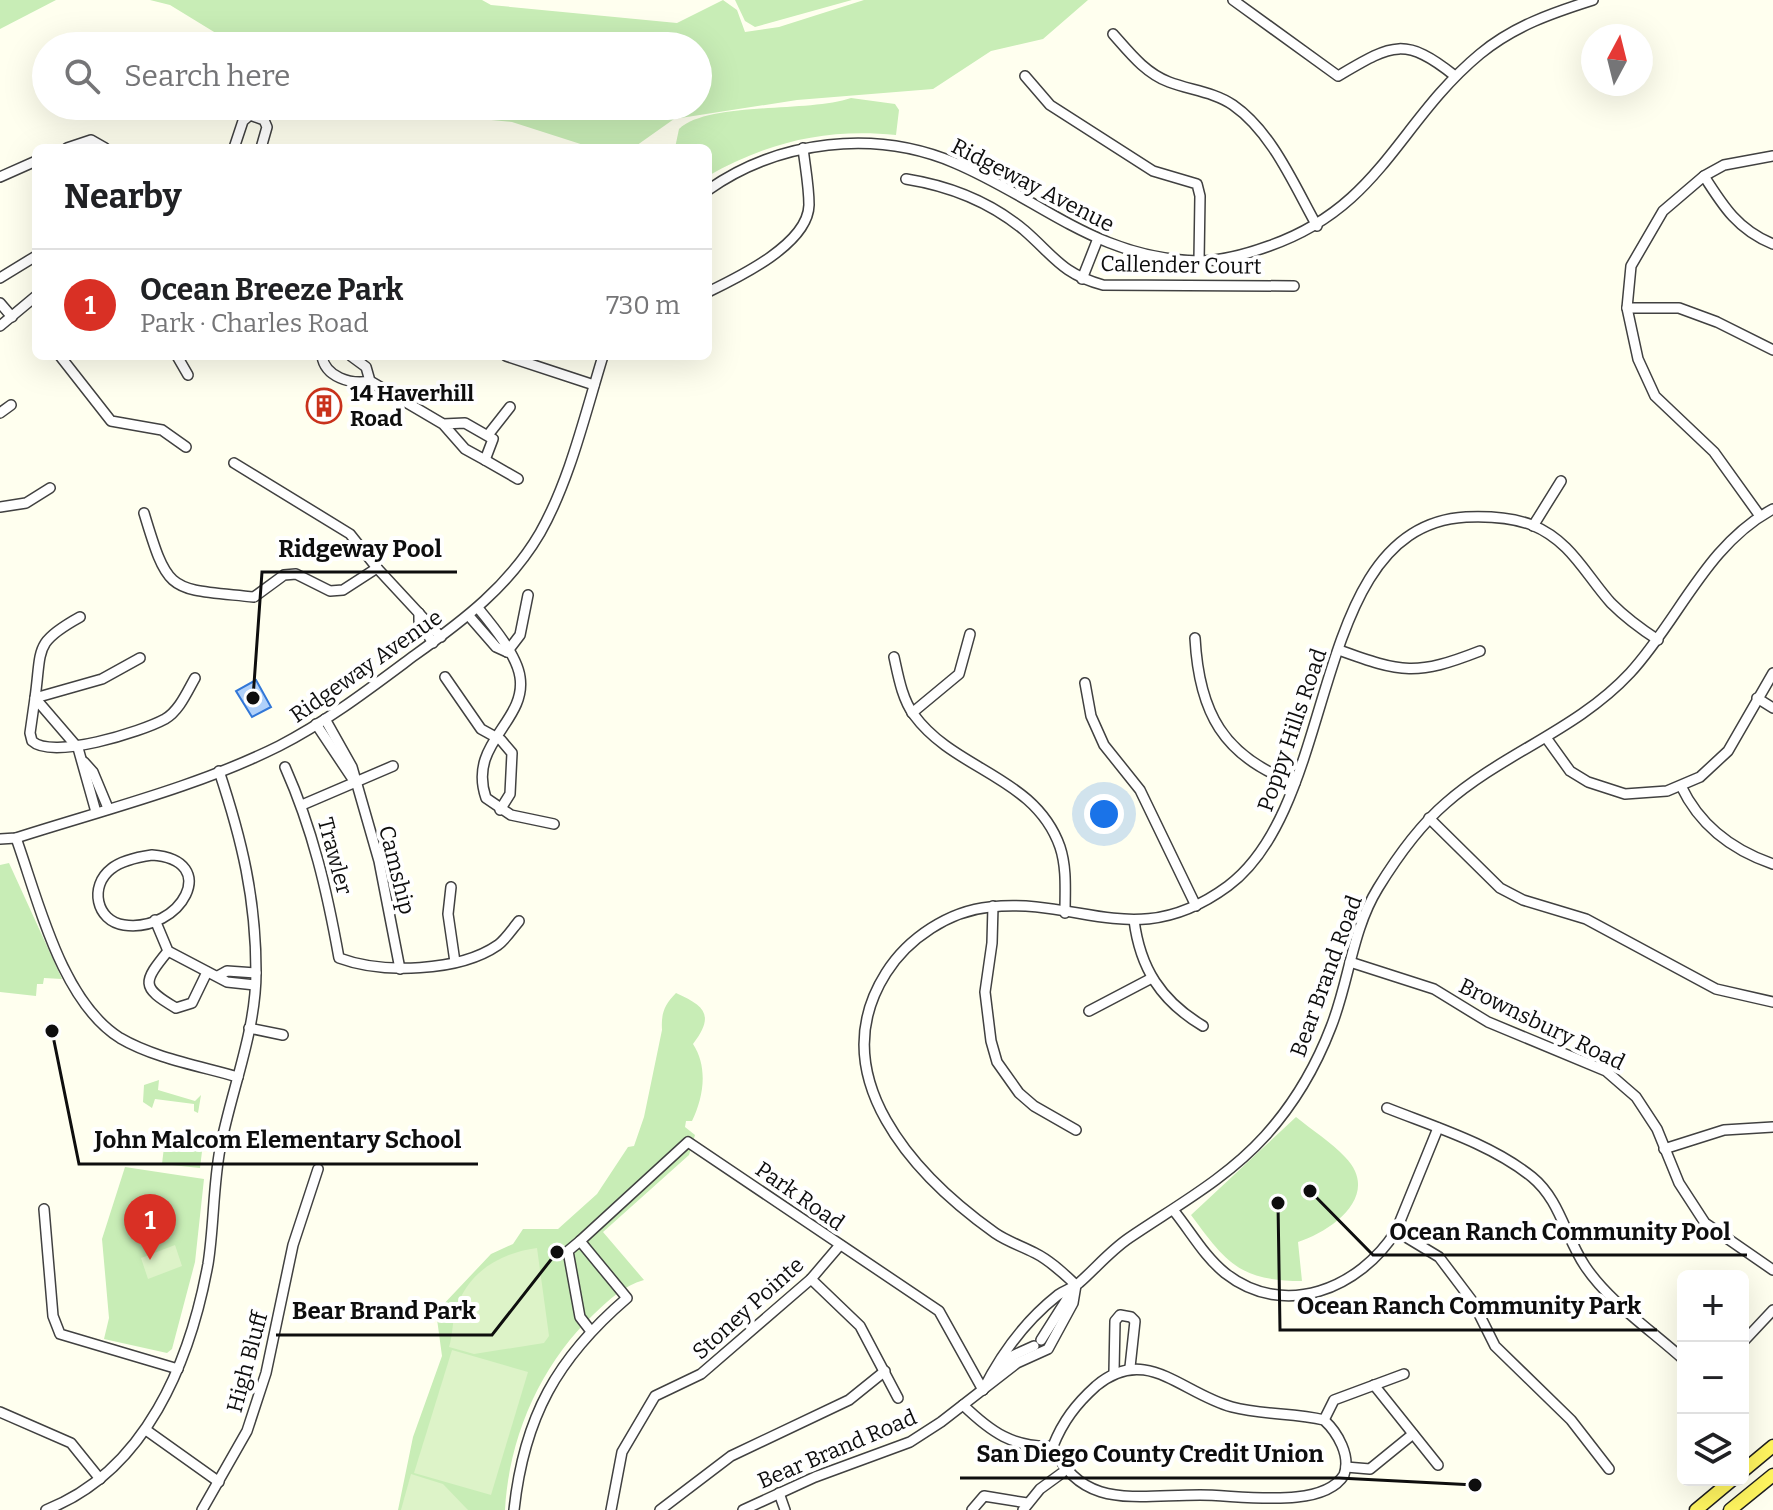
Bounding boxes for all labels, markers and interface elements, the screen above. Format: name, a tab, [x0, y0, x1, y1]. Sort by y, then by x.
north arrow	[1581, 24, 1653, 96]
search box	[32, 32, 712, 120]
icon: search	[60, 54, 104, 98]
text: Search here	[124, 58, 291, 94]
street label: Ridgeway Avenue	[947, 132, 1119, 238]
text: Nearby	[64, 176, 182, 217]
street label: Callender Court	[1100, 250, 1262, 280]
text: Ocean Breeze Park	[140, 272, 403, 308]
text: 1	[84, 290, 96, 321]
text: 730 m	[606, 290, 680, 321]
text: Park · Charles Road	[140, 308, 369, 339]
place label: 14 Haverhill Road	[350, 380, 474, 432]
building icon: 14 Haverhill Road	[305, 387, 343, 425]
callout: Ridgeway Pool	[262, 524, 457, 572]
text: Ridgeway Pool	[278, 535, 442, 563]
street label: Ridgeway Avenue	[285, 604, 447, 728]
street label: Poppy Hills Road	[1251, 645, 1333, 815]
your location	[1084, 794, 1124, 834]
street label: Trawler	[312, 815, 358, 898]
street label: Camship	[373, 823, 421, 917]
street label: Bear Brand Road	[1284, 891, 1368, 1061]
street label: Brownsbury Road	[1455, 972, 1629, 1076]
callout: John Malcom Elementary School	[79, 1116, 478, 1164]
text: John Malcom Elementary School	[93, 1126, 462, 1154]
street label: Park Road	[750, 1156, 850, 1236]
pin: 1	[124, 1194, 176, 1260]
callout: Ocean Ranch Community Pool	[1373, 1207, 1747, 1255]
text: Ocean Ranch Community Pool	[1389, 1218, 1731, 1246]
street label: Stoney Pointe	[687, 1251, 809, 1365]
map controls	[1677, 1270, 1749, 1486]
button: +	[1677, 1270, 1749, 1342]
callout: Ocean Ranch Community Park	[1280, 1282, 1657, 1330]
callout: Bear Brand Park	[276, 1287, 492, 1335]
text: Ocean Ranch Community Park	[1297, 1292, 1642, 1320]
text: Bear Brand Park	[292, 1297, 477, 1325]
street label: High Bluff	[221, 1307, 274, 1415]
button: −	[1677, 1342, 1749, 1414]
street label: Bear Brand Road	[753, 1403, 921, 1495]
button: layers	[1677, 1414, 1749, 1486]
callout: San Diego County Credit Union	[960, 1430, 1339, 1478]
text: San Diego County Credit Union	[976, 1440, 1324, 1468]

